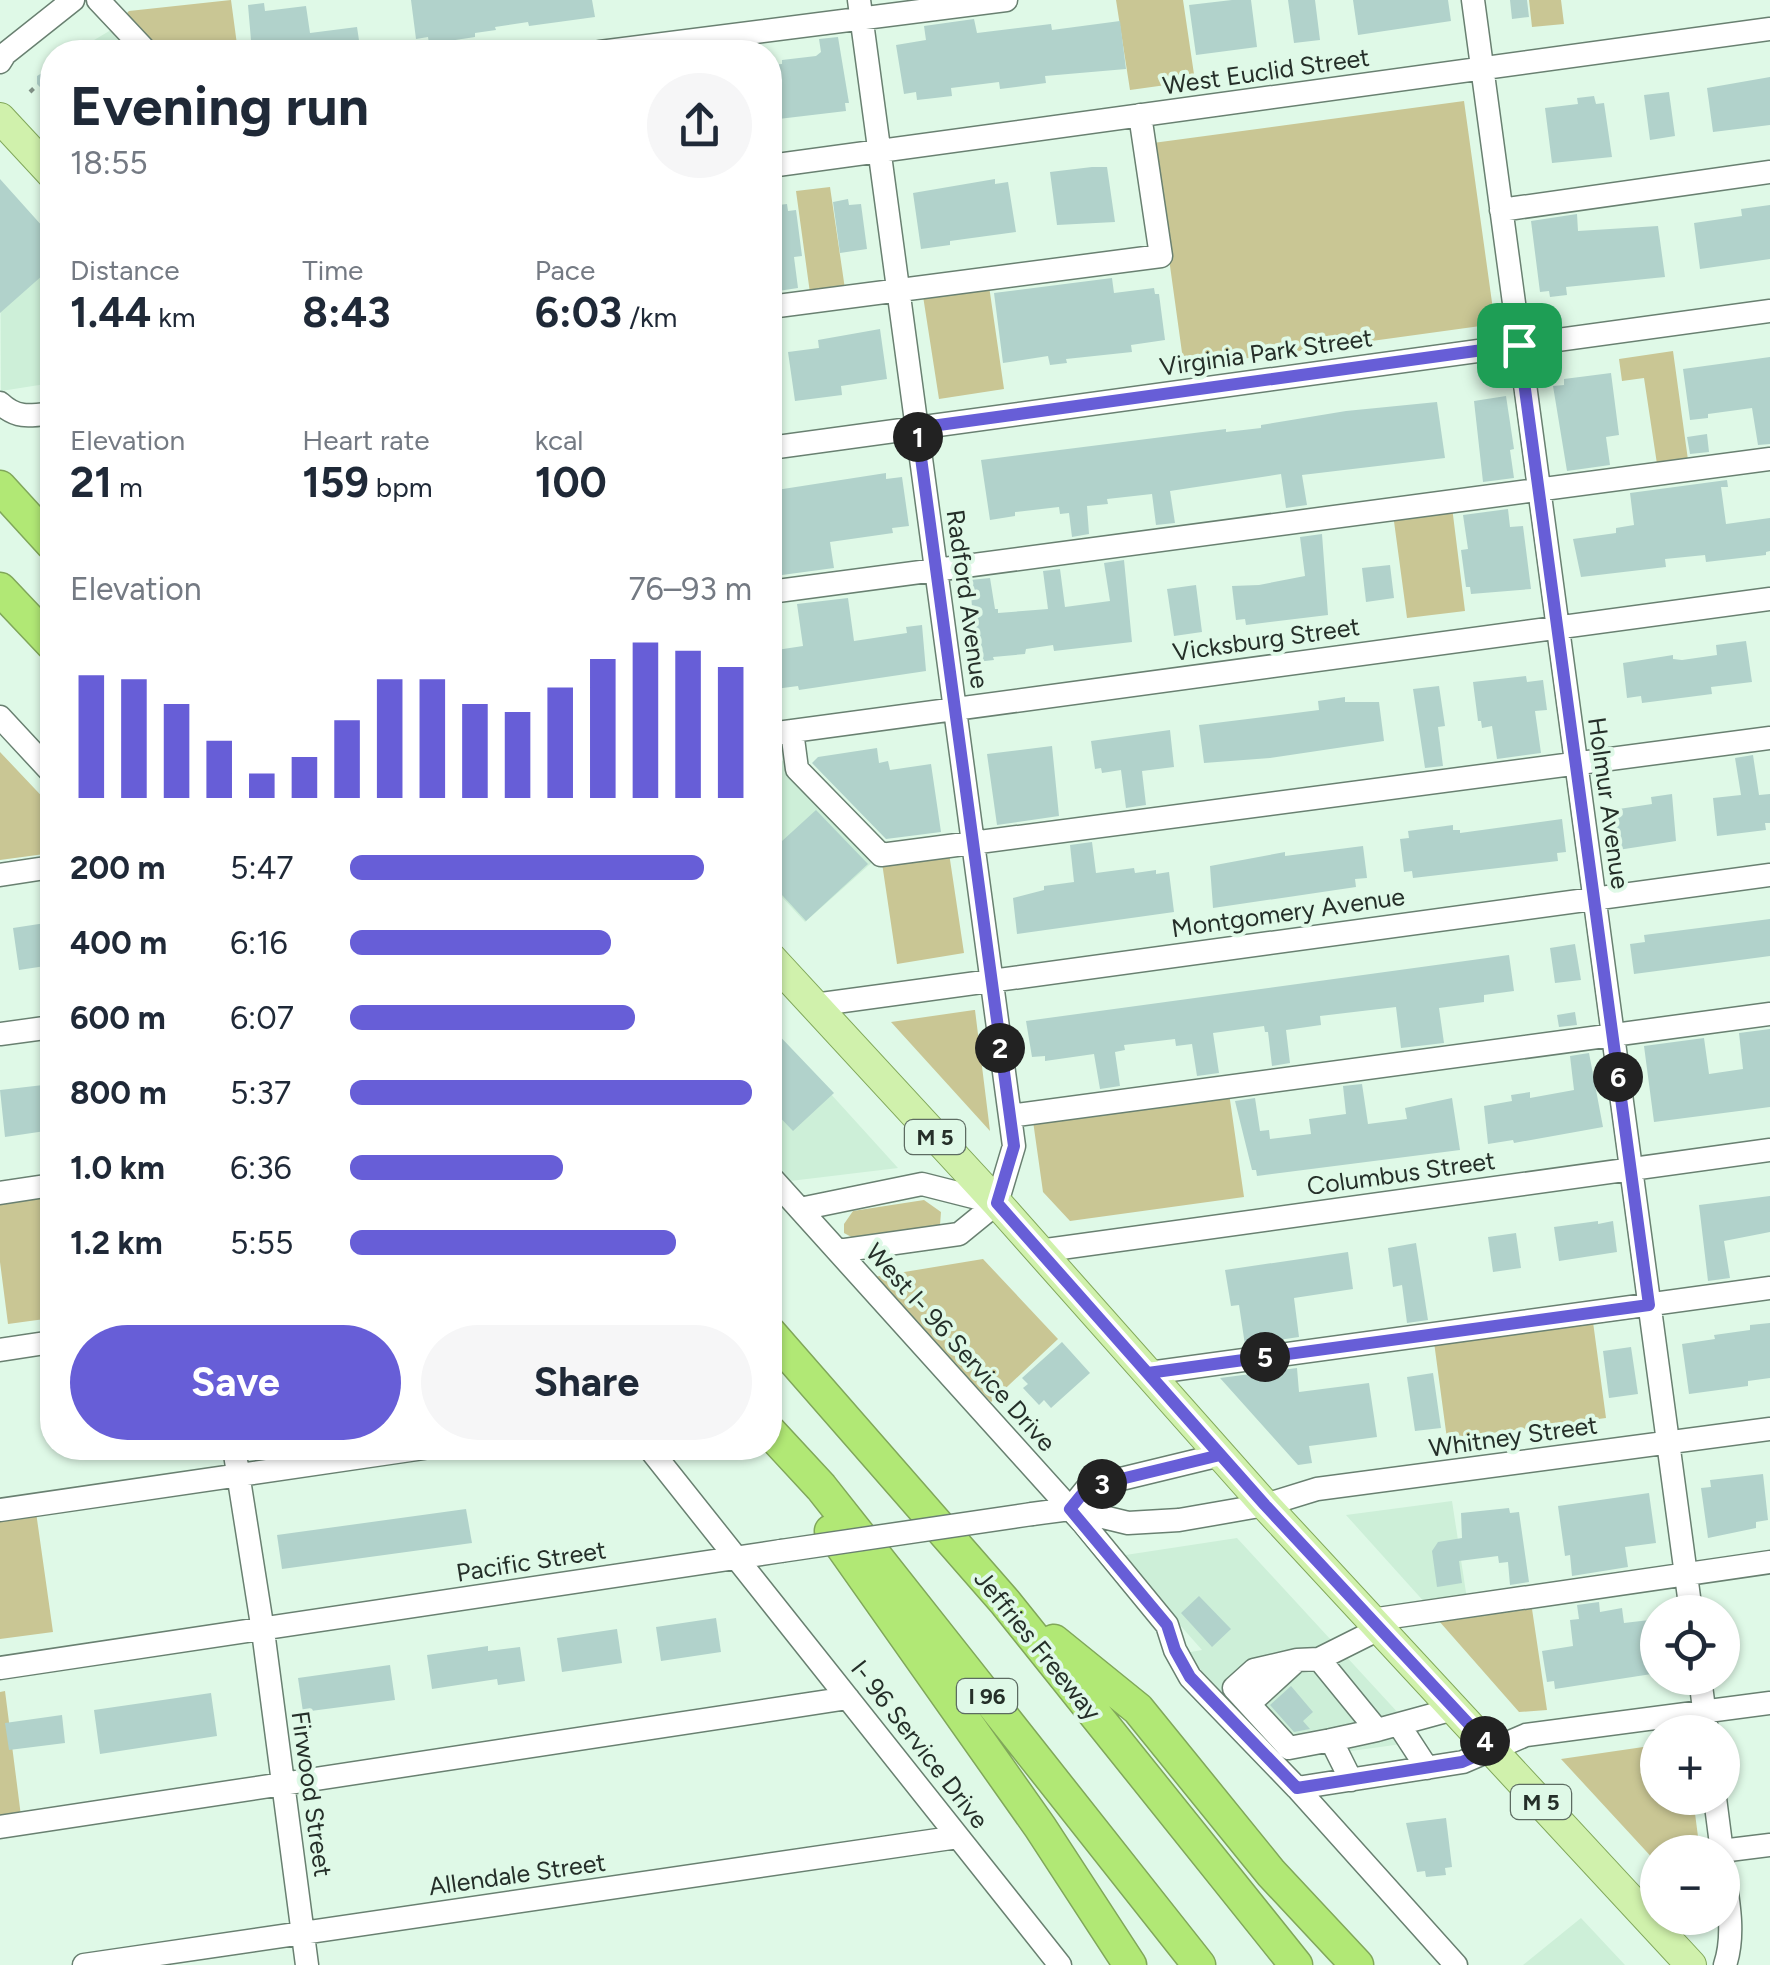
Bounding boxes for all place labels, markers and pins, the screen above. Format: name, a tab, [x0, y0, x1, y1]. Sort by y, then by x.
pin	[1477, 303, 1562, 388]
pin: 1	[893, 412, 943, 462]
pin: 2	[975, 1023, 1025, 1073]
pin: 6	[1593, 1052, 1643, 1102]
pin: 5	[1240, 1332, 1290, 1382]
pin: 3	[1077, 1459, 1127, 1509]
pin: 4	[1460, 1716, 1510, 1766]

